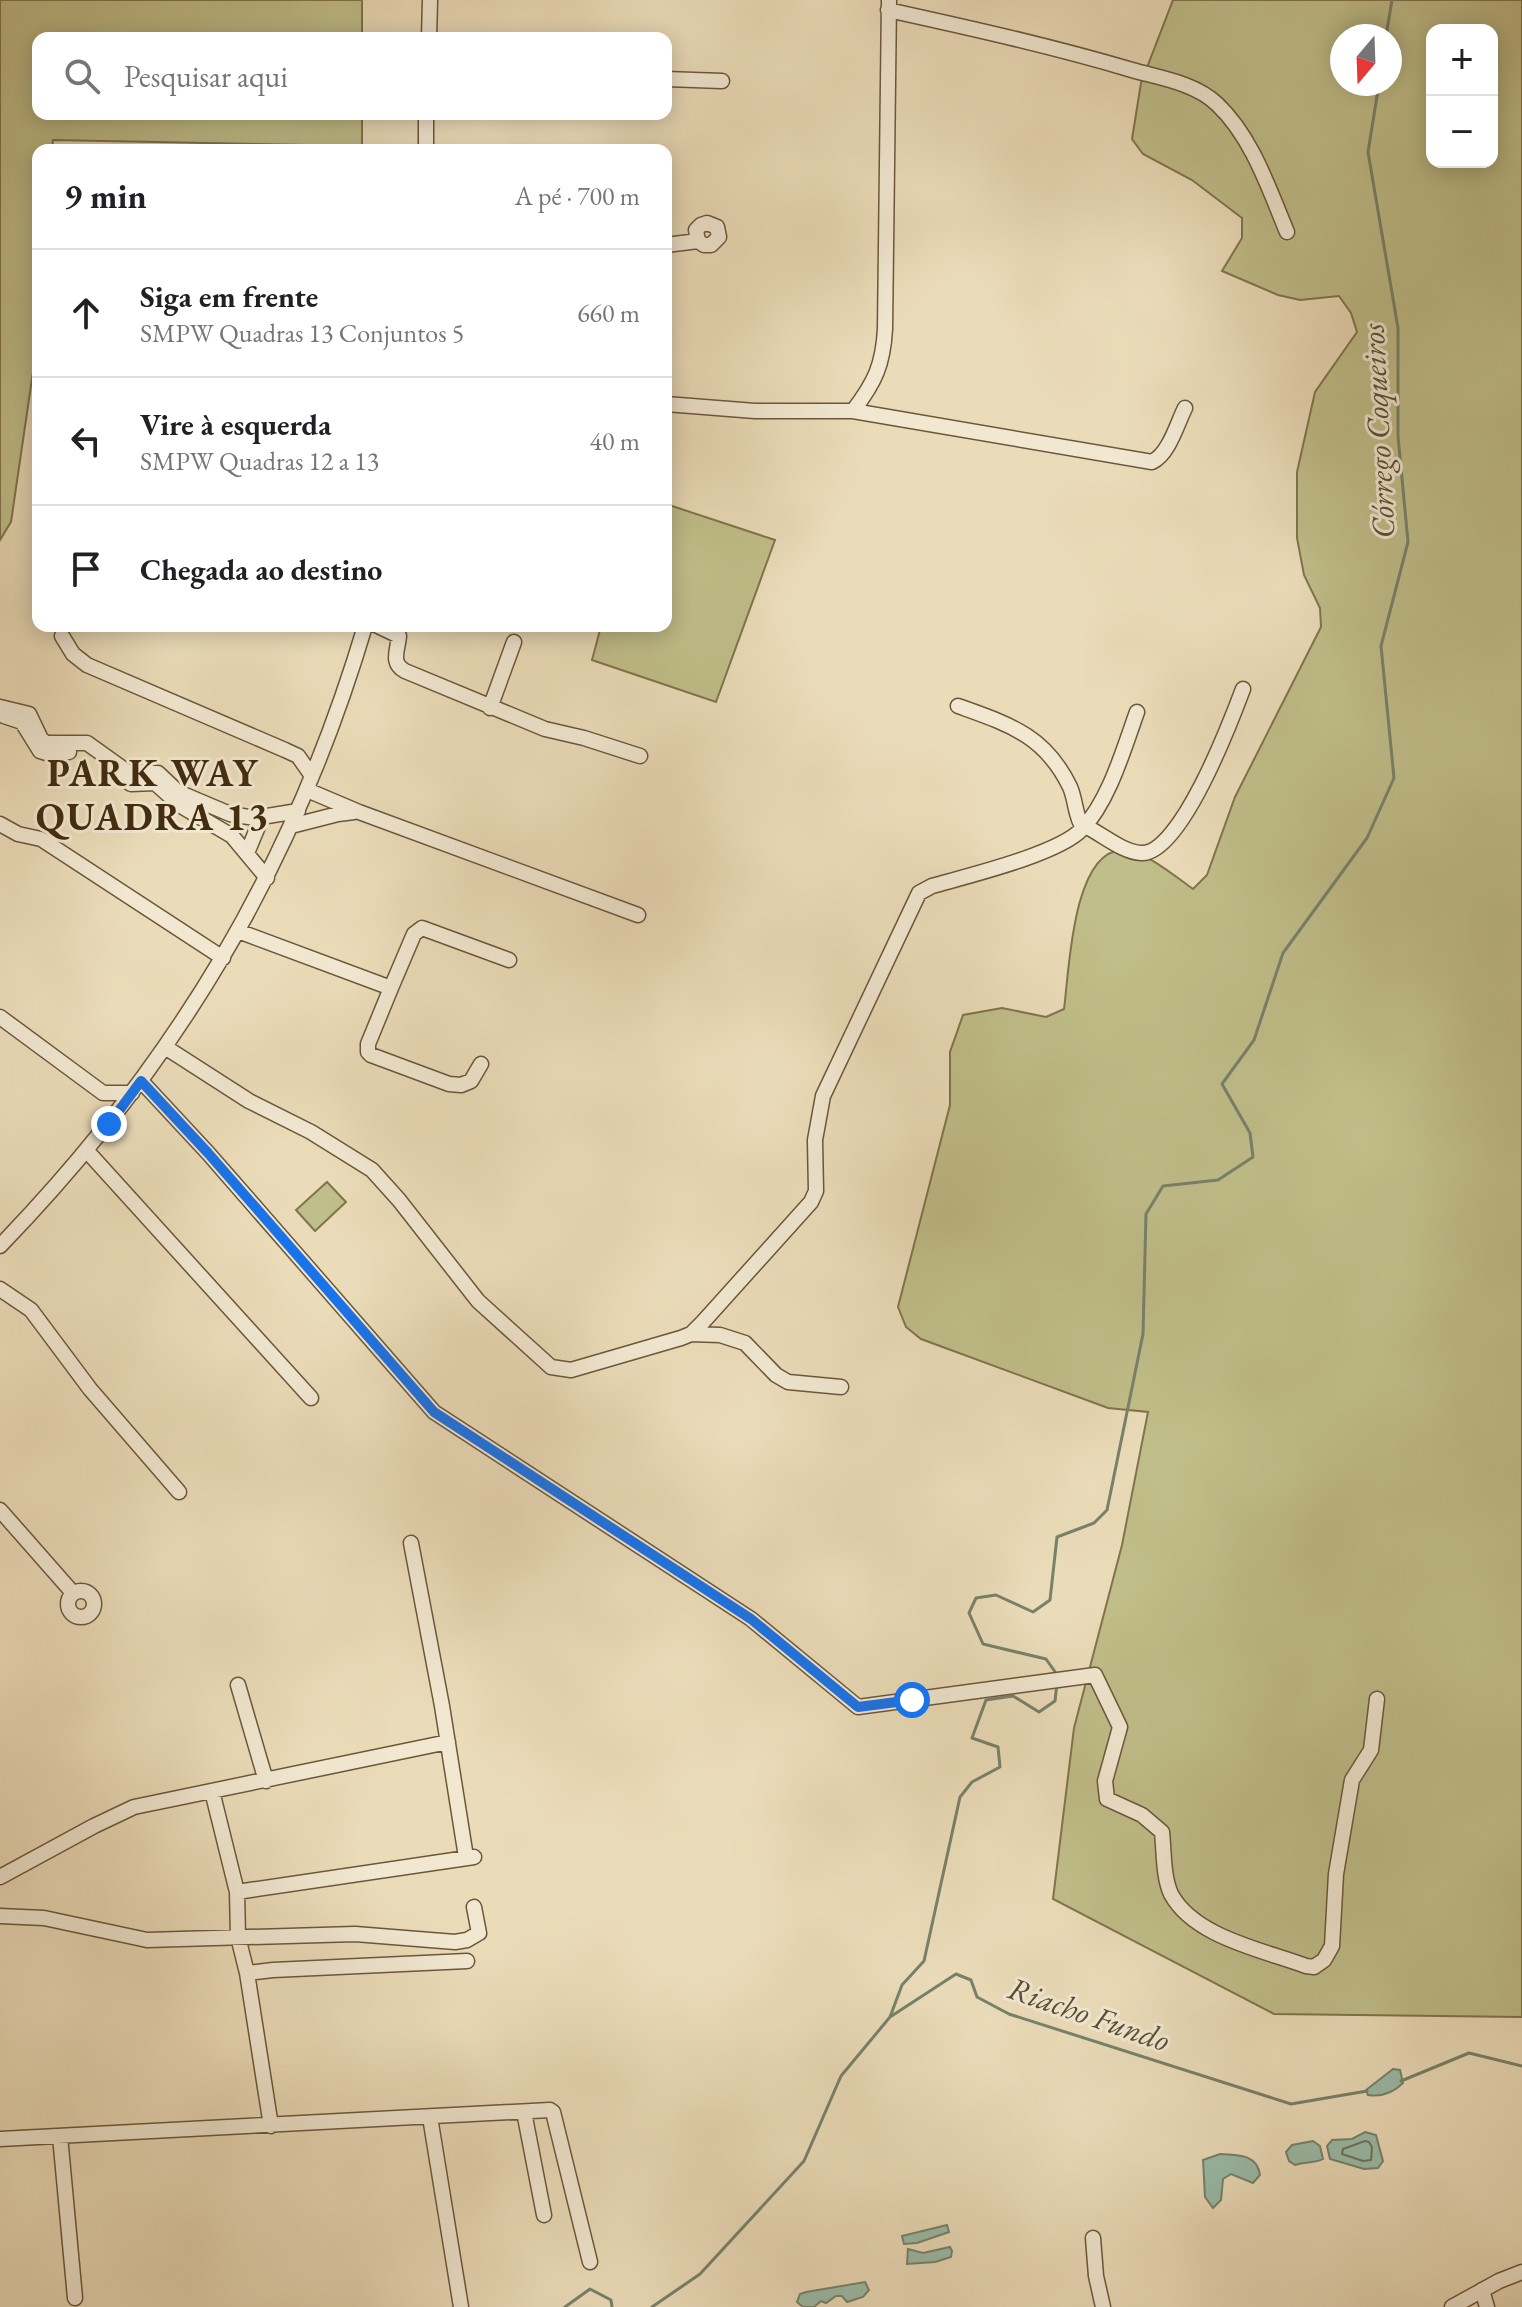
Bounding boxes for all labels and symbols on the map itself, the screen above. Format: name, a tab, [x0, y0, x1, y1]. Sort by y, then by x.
north arrow	[1330, 24, 1402, 96]
water label: Córrego Coqueiros	[1351, 322, 1405, 540]
district label: PARK WAY QUADRA 13	[36, 748, 270, 841]
route end	[91, 1106, 127, 1142]
route start	[894, 1682, 930, 1718]
water label: Riacho Fundo	[1003, 1967, 1175, 2061]

